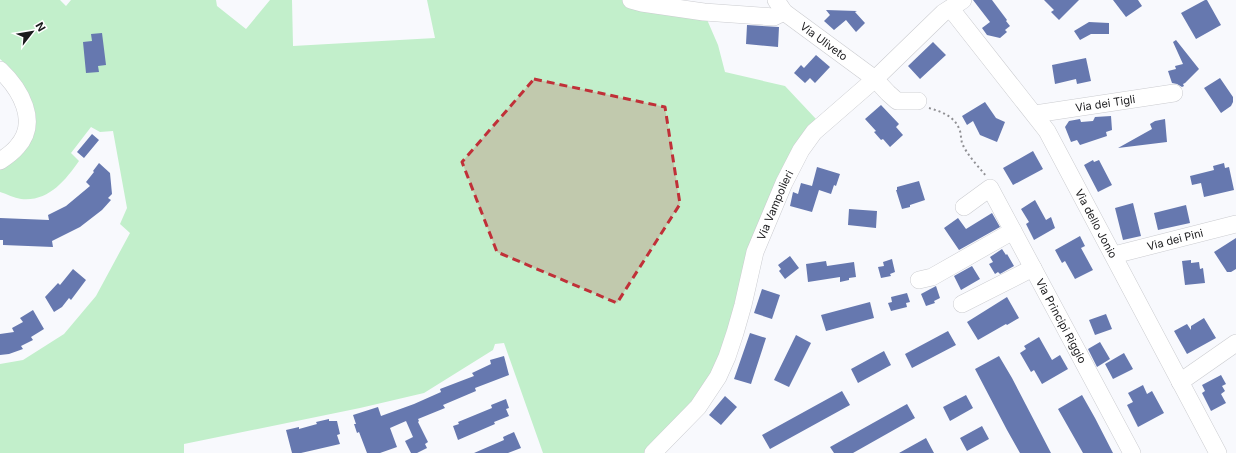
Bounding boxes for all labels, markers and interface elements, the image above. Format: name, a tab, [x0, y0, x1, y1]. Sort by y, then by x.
north arrow	[12, 12, 52, 52]
street label: Via Uliveto	[797, 19, 851, 64]
text: N	[32, 20, 49, 34]
street label: Via dei Tigli	[1074, 92, 1136, 115]
street label: Via Vampolieri	[754, 168, 796, 242]
street label: Via dello Jonio	[1072, 186, 1120, 261]
street label: Via dei Pini	[1146, 226, 1205, 253]
street label: Via Principi Riggio	[1033, 276, 1090, 366]

